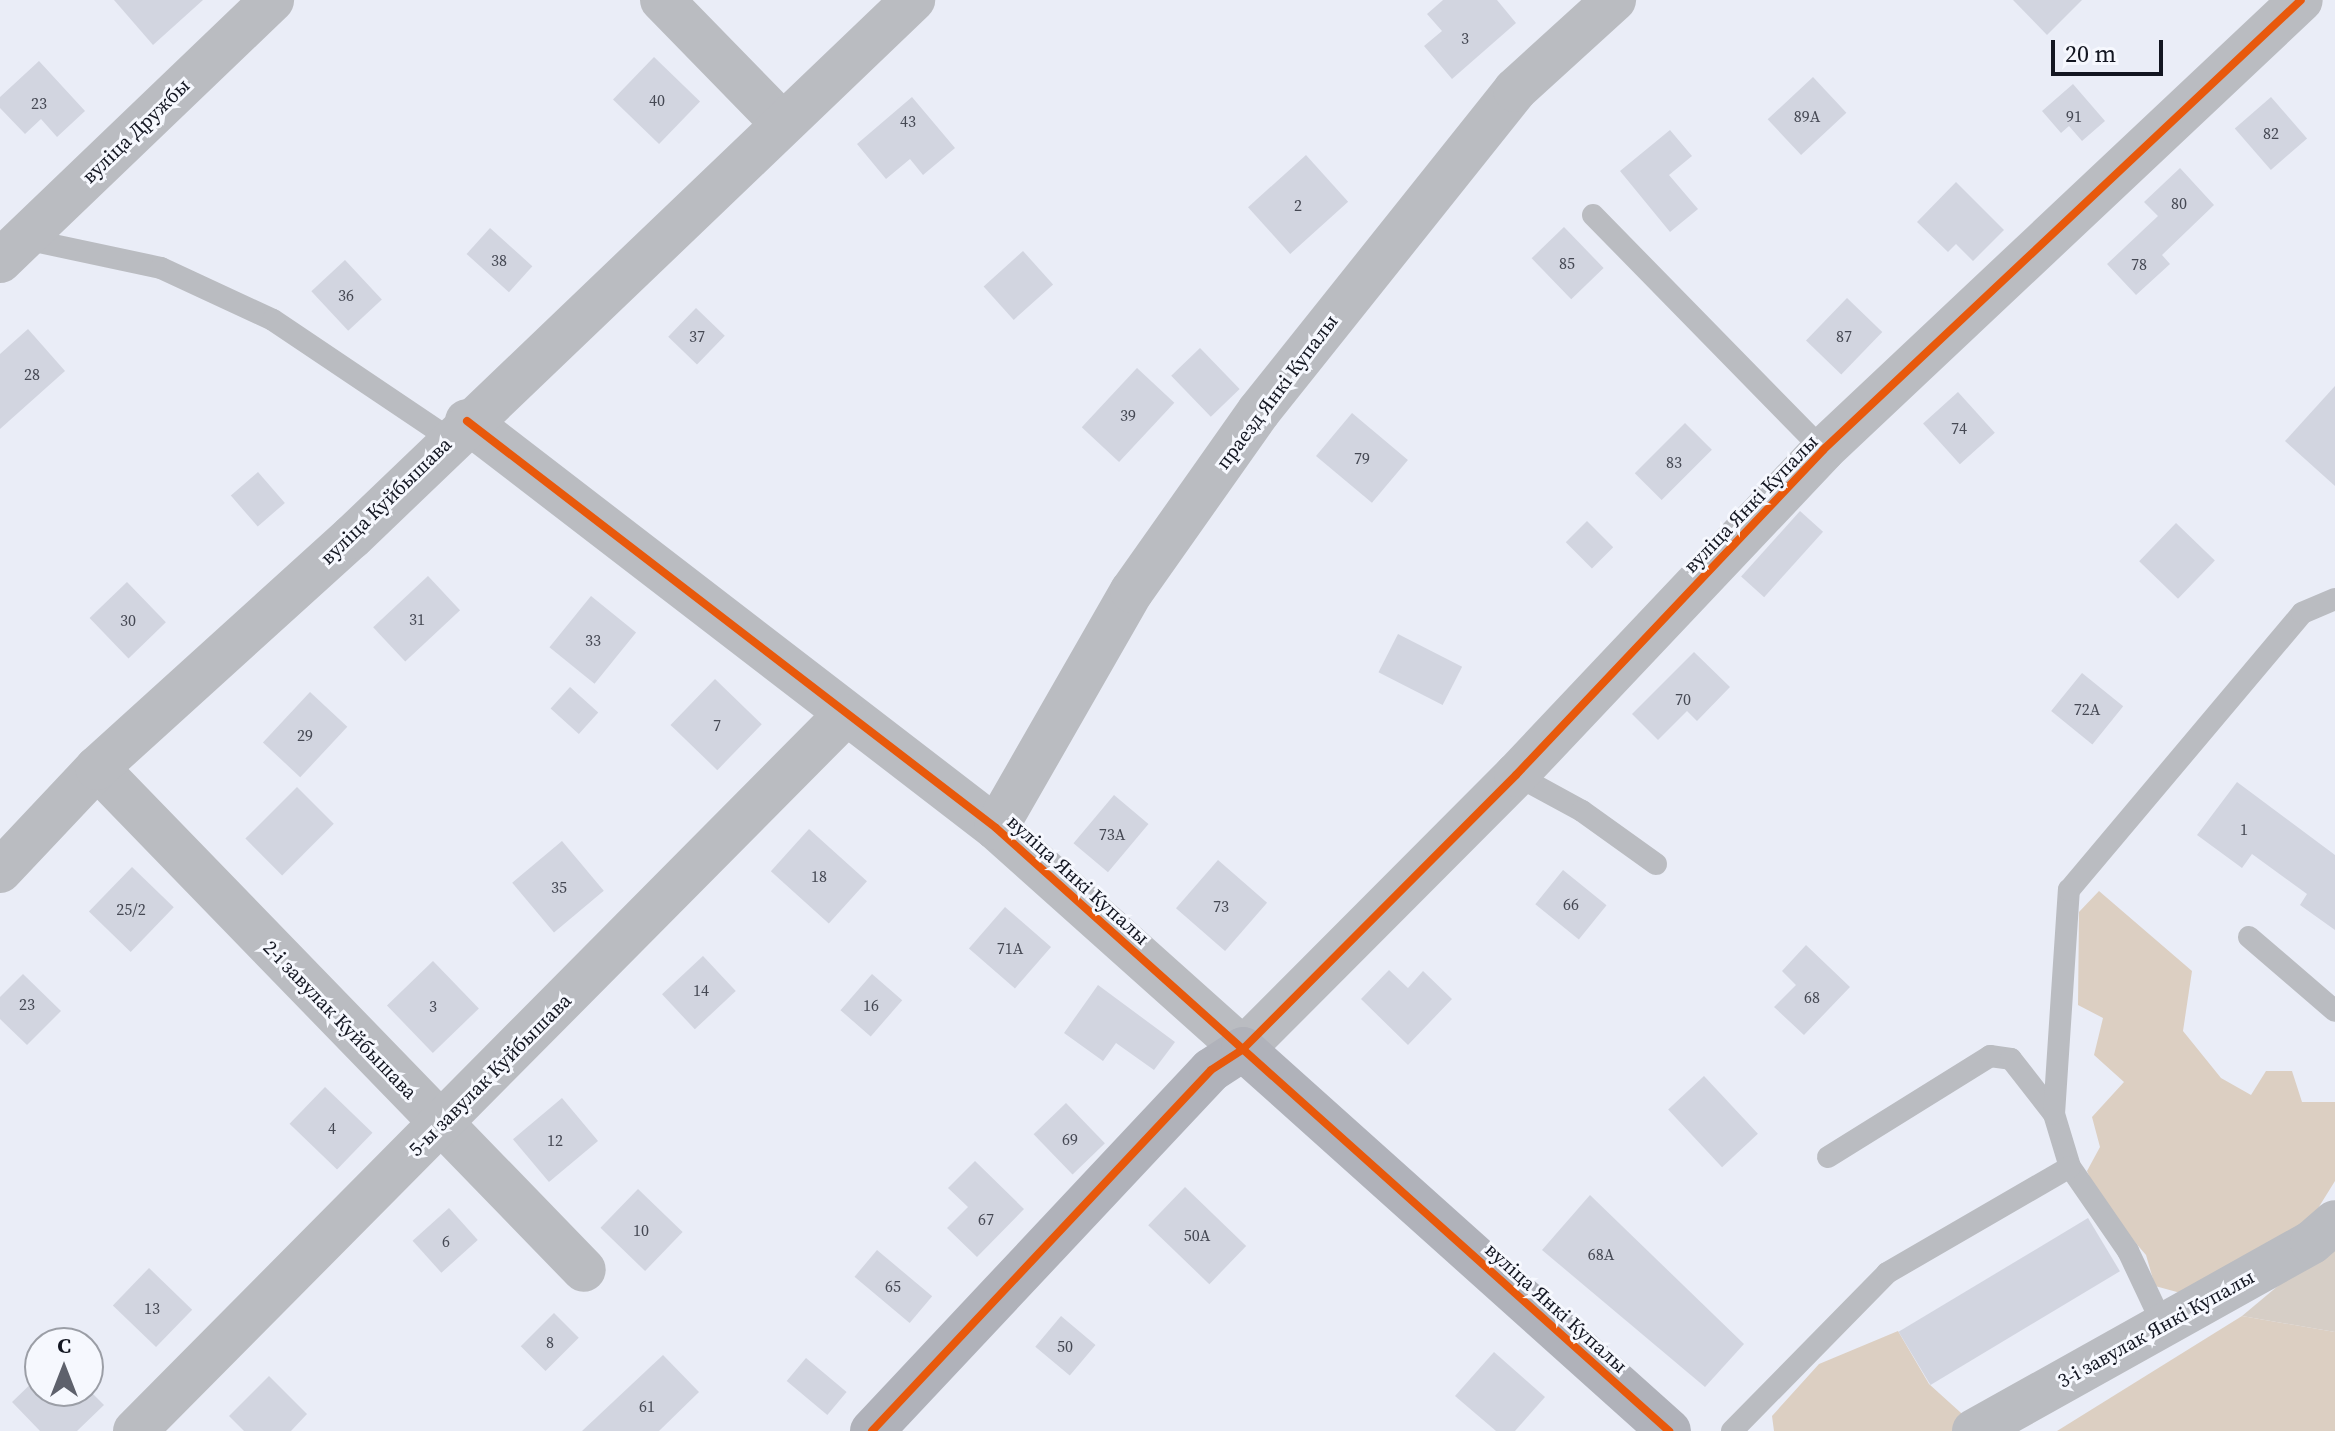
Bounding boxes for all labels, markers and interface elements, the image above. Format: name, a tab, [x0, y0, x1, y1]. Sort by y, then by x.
scale bar	[2055, 24, 2167, 74]
house number: 3	[1461, 28, 1469, 48]
text: 20 m	[2065, 37, 2116, 70]
street label: вуліца Дружбы	[77, 74, 195, 188]
house number: 40	[649, 90, 665, 110]
house number: 23	[31, 93, 47, 113]
house number: 89А	[1794, 106, 1820, 126]
house number: 91	[2066, 106, 2082, 126]
house number: 43	[900, 111, 916, 131]
house number: 82	[2263, 123, 2279, 143]
house number: 80	[2171, 193, 2187, 213]
house number: 2	[1294, 195, 1302, 215]
house number: 38	[491, 250, 507, 270]
house number: 85	[1559, 253, 1575, 273]
house number: 78	[2131, 254, 2147, 274]
house number: 36	[338, 285, 354, 305]
street label: праезд Янкі Купалы	[1211, 310, 1343, 474]
house number: 37	[689, 326, 705, 346]
house number: 87	[1836, 326, 1852, 346]
house number: 28	[24, 364, 40, 384]
house number: 39	[1120, 405, 1136, 425]
house number: 74	[1951, 418, 1967, 438]
street label: вуліца Янкі Купалы	[1679, 430, 1823, 578]
street label: вуліца Куйбышава	[315, 432, 457, 570]
house number: 79	[1354, 448, 1370, 468]
house number: 83	[1666, 452, 1682, 472]
house number: 31	[409, 609, 425, 629]
house number: 30	[120, 610, 136, 630]
house number: 33	[585, 630, 601, 650]
house number: 70	[1675, 689, 1691, 709]
house number: 72А	[2074, 699, 2100, 719]
house number: 7	[713, 715, 721, 735]
house number: 29	[297, 725, 313, 745]
street label: вуліца Янкі Купалы	[1002, 810, 1154, 950]
house number: 1	[2240, 819, 2248, 839]
house number: 73А	[1099, 824, 1125, 844]
house number: 18	[811, 866, 827, 886]
house number: 35	[551, 877, 567, 897]
house number: 66	[1563, 894, 1579, 914]
house number: 73	[1213, 896, 1229, 916]
house number: 25/2	[116, 899, 146, 919]
street label: 2-і завулак Куйбышава	[258, 936, 422, 1104]
house number: 71А	[997, 938, 1023, 958]
house number: 14	[693, 980, 709, 1000]
house number: 68	[1804, 987, 1820, 1007]
street label: 5-ы завулак Куйбышава	[404, 989, 576, 1161]
house number: 23	[19, 994, 35, 1014]
house number: 16	[863, 995, 879, 1015]
house number: 3	[429, 996, 437, 1016]
house number: 4	[328, 1118, 336, 1138]
house number: 69	[1062, 1129, 1078, 1149]
house number: 12	[547, 1130, 563, 1150]
house number: 67	[978, 1209, 994, 1229]
house number: 10	[633, 1220, 649, 1240]
house number: 50А	[1184, 1225, 1210, 1245]
house number: 6	[442, 1231, 450, 1251]
street label: вуліца Янкі Купалы	[1480, 1238, 1632, 1378]
house number: 68А	[1588, 1244, 1614, 1264]
street label: 3-і завулак Янкі Купалы	[2053, 1265, 2259, 1393]
house number: 65	[885, 1276, 901, 1296]
house number: 13	[144, 1298, 160, 1318]
north arrow	[24, 1327, 104, 1407]
text: С	[57, 1330, 71, 1360]
house number: 8	[546, 1332, 554, 1352]
house number: 50	[1057, 1336, 1073, 1356]
house number: 61	[639, 1396, 655, 1416]

